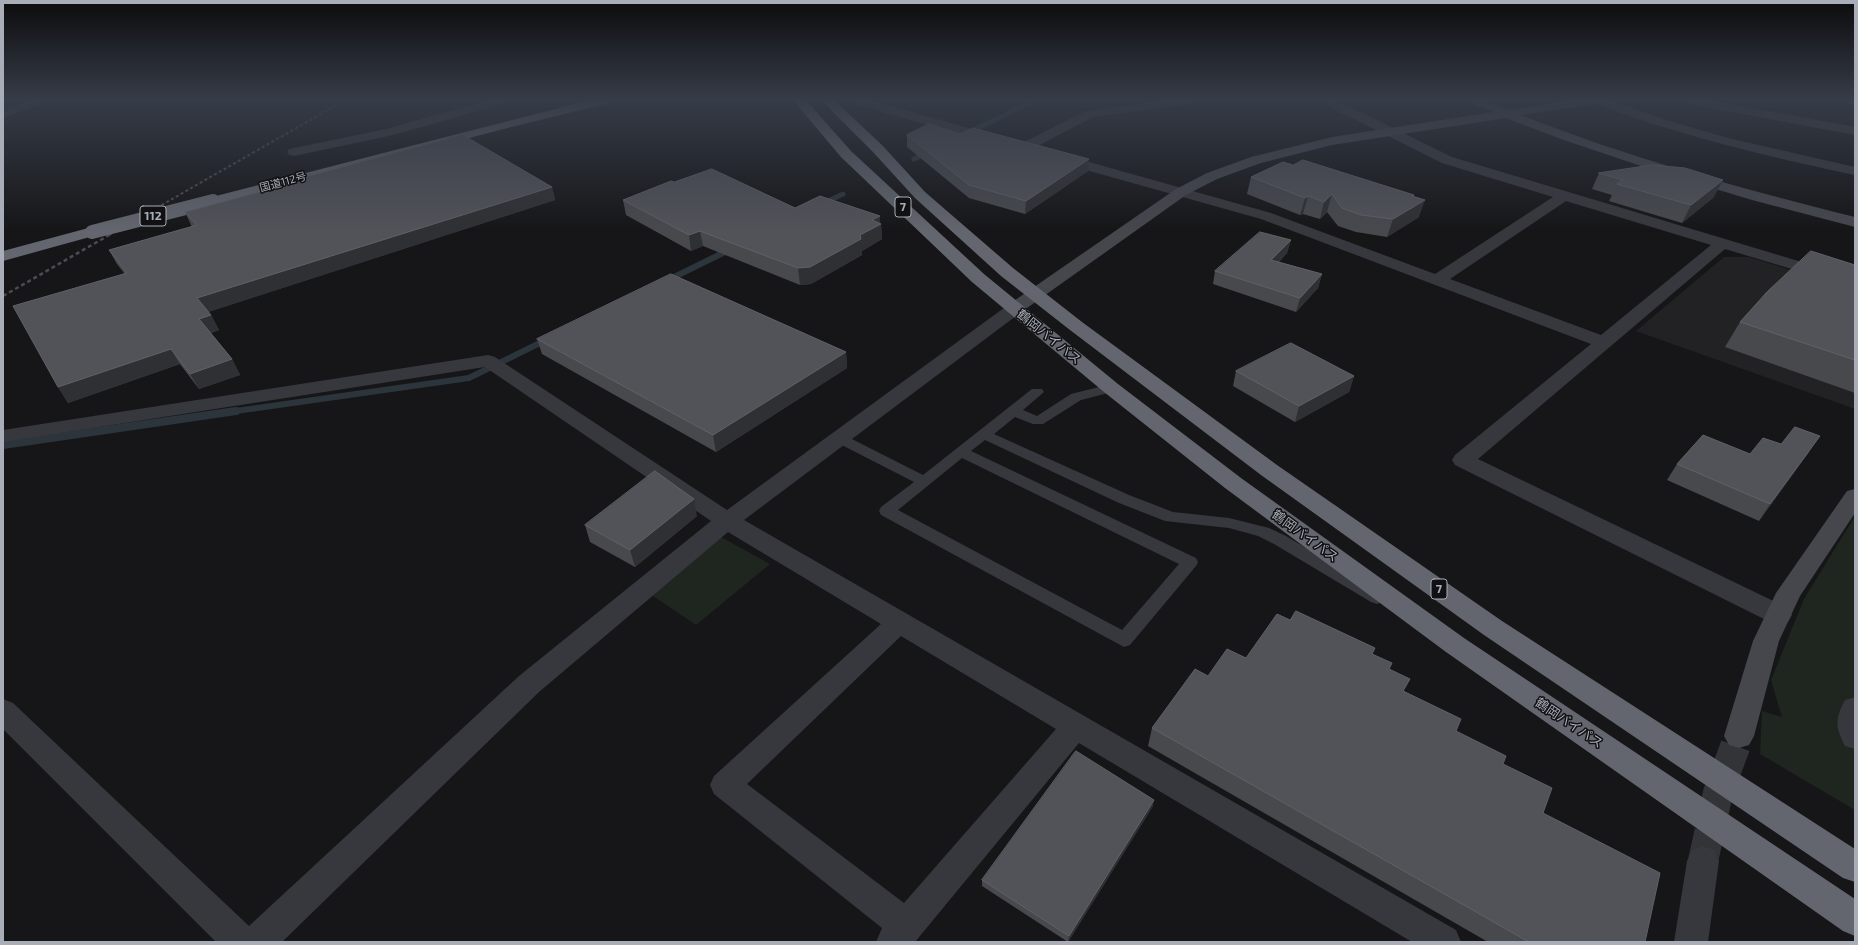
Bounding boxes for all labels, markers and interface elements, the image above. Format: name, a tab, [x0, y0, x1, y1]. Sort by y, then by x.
street label: 国道112号	[258, 169, 308, 195]
road number: 7	[895, 197, 911, 217]
road number: 112	[140, 206, 166, 226]
street label: 鶴岡バイパス	[1014, 306, 1084, 368]
street label: 鶴岡バイパス	[1269, 507, 1341, 565]
road number: 7	[1431, 579, 1447, 599]
street label: 鶴岡バイパス	[1532, 695, 1606, 751]

